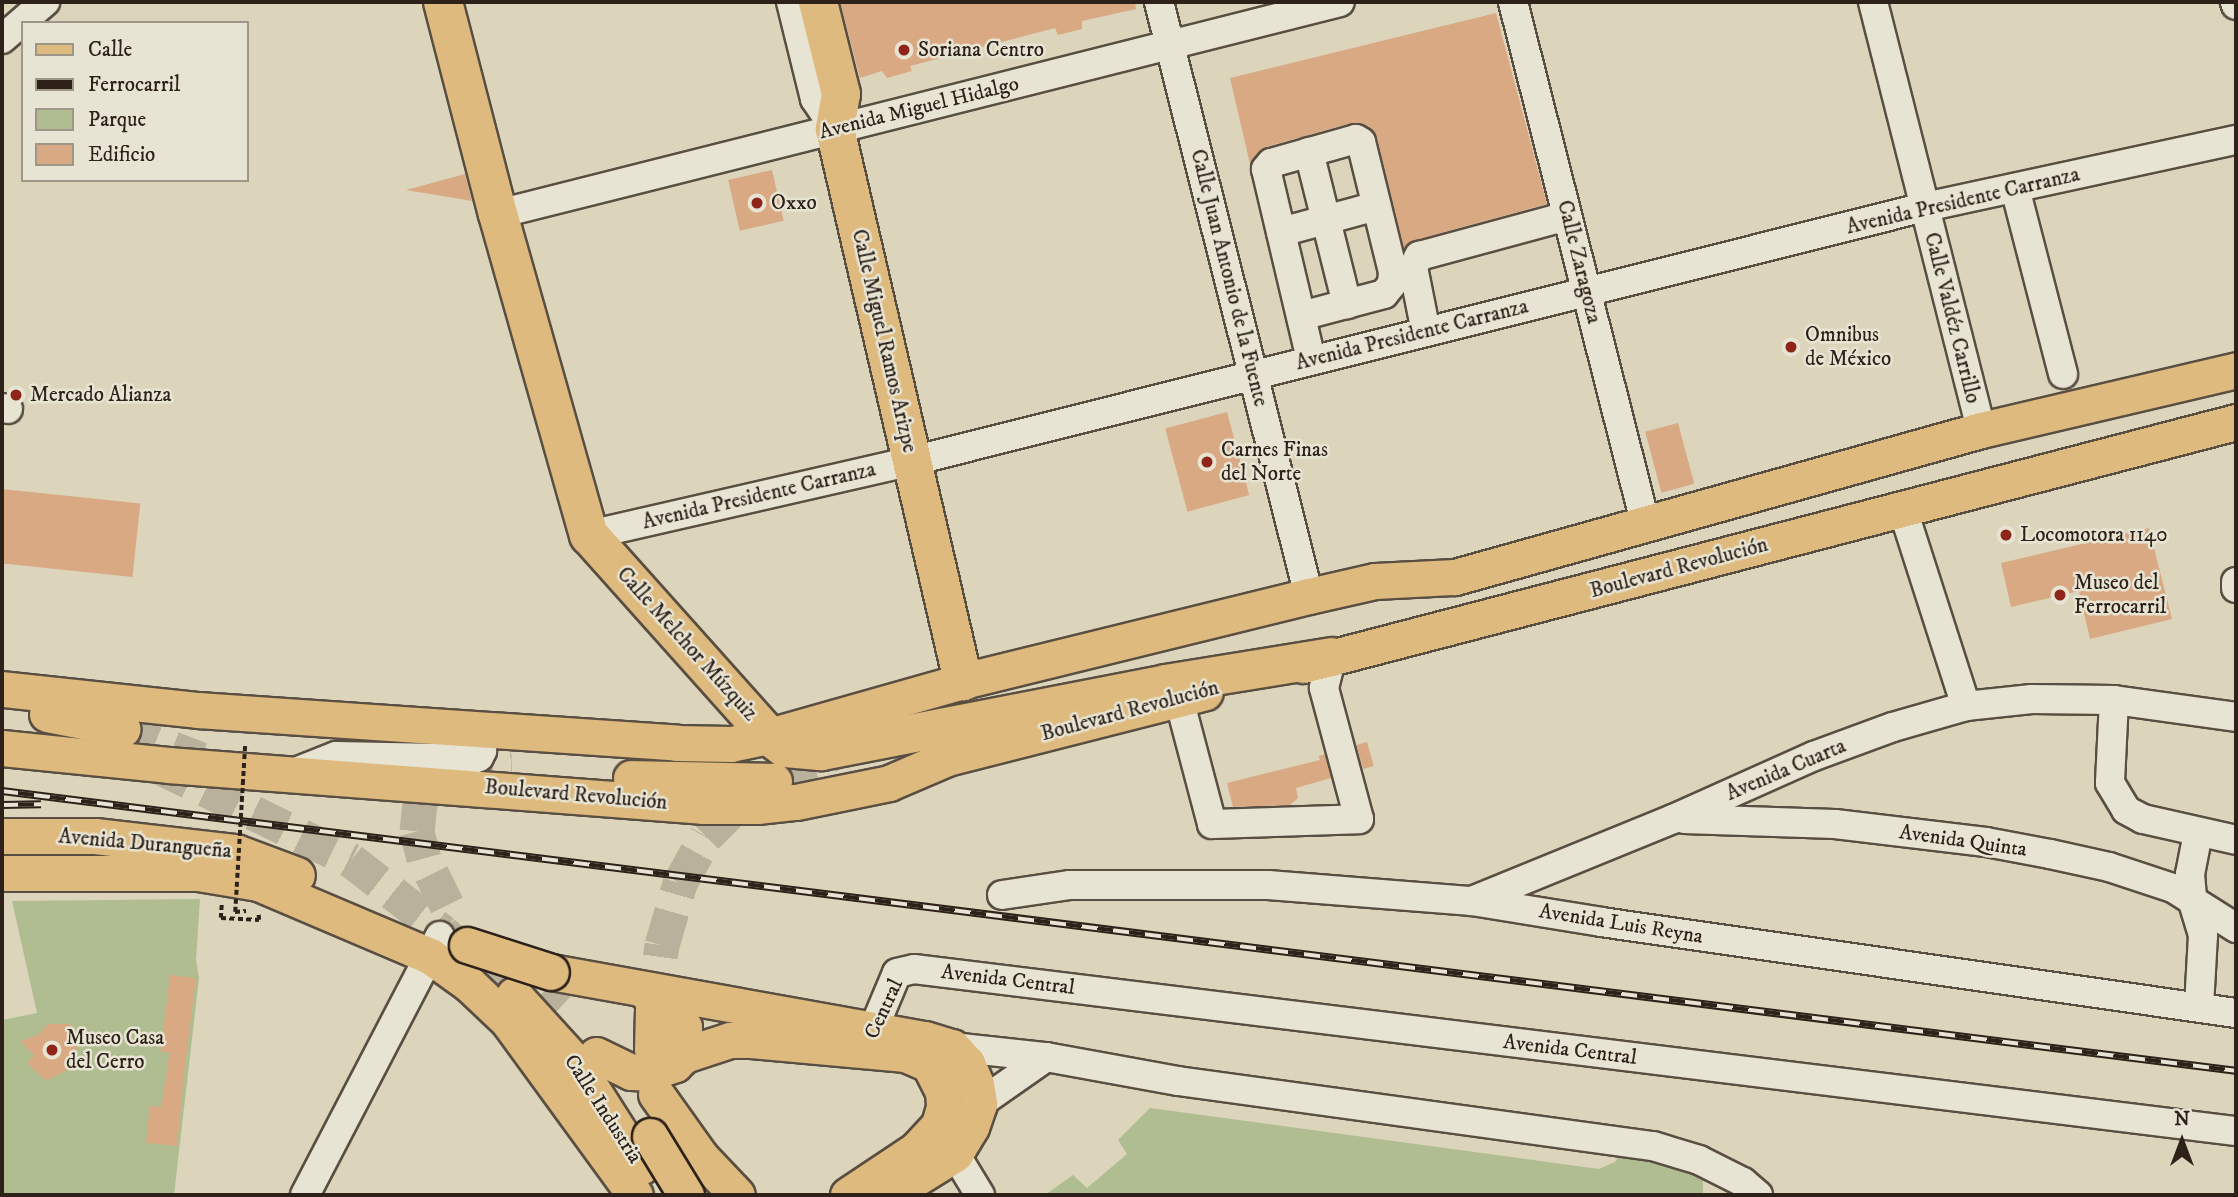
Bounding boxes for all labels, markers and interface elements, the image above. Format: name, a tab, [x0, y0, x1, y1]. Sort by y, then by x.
legend	[21, 21, 248, 182]
text: Calle	[88, 37, 132, 63]
place label: Soriana Centro	[918, 37, 1044, 63]
marker: Soriana Centro	[896, 42, 912, 58]
street label: Avenida Miguel Hidalgo	[817, 71, 1021, 145]
text: Ferrocarril	[88, 72, 180, 98]
text: Parque	[88, 107, 146, 133]
text: Edificio	[88, 142, 155, 168]
street label: Calle Juan Antonio de la Fuente	[1185, 147, 1273, 409]
street label: Avenida Presidente Carranza	[1844, 162, 2082, 240]
place label: Oxxo	[771, 190, 817, 216]
marker: Oxxo	[749, 195, 765, 211]
street label: Calle Zaragoza	[1552, 198, 1606, 326]
street label: Calle Miguel Ramos Arizpe	[846, 227, 922, 455]
street label: Calle Valdéz Carrillo	[1919, 230, 1985, 406]
street label: Avenida Presidente Carranza	[1293, 294, 1531, 376]
place label: Omnibus de México	[1805, 322, 1891, 372]
marker: Omnibus de México	[1783, 339, 1799, 355]
place label: Mercado Alianza	[30, 382, 172, 408]
marker: Mercado Alianza	[8, 387, 24, 403]
place label: Carnes Finas del Norte	[1221, 437, 1328, 487]
marker: Carnes Finas del Norte	[1199, 454, 1215, 470]
street label: Avenida Presidente Carranza	[640, 457, 878, 535]
place label: Locomotora 1140	[2020, 522, 2167, 548]
marker: Locomotora 1140	[1998, 527, 2014, 543]
street label: Boulevard Revolución	[1587, 532, 1771, 604]
street label: Calle Melchor Múzquiz	[611, 562, 763, 726]
place label: Museo del Ferrocarril	[2074, 570, 2166, 620]
marker: Museo del Ferrocarril	[2052, 587, 2068, 603]
street label: Boulevard Revolución	[1038, 675, 1222, 747]
street label: Avenida Cuarta	[1722, 733, 1850, 807]
street label: Boulevard Revolución	[484, 774, 668, 816]
street label: Avenida Quinta	[1897, 820, 2029, 862]
street label: Avenida Durangueña	[57, 824, 233, 864]
street label: Avenida Luis Reyna	[1537, 899, 1705, 949]
street label: Avenida Central	[940, 959, 1076, 1001]
street label: Central	[859, 975, 909, 1043]
place label: Museo Casa del Cerro	[66, 1025, 164, 1075]
street label: Avenida Central	[1502, 1029, 1638, 1071]
marker: Museo Casa del Cerro	[44, 1042, 60, 1058]
street label: Calle Industria	[558, 1050, 648, 1168]
north arrow	[2147, 1106, 2217, 1176]
text: N	[2174, 1108, 2190, 1131]

